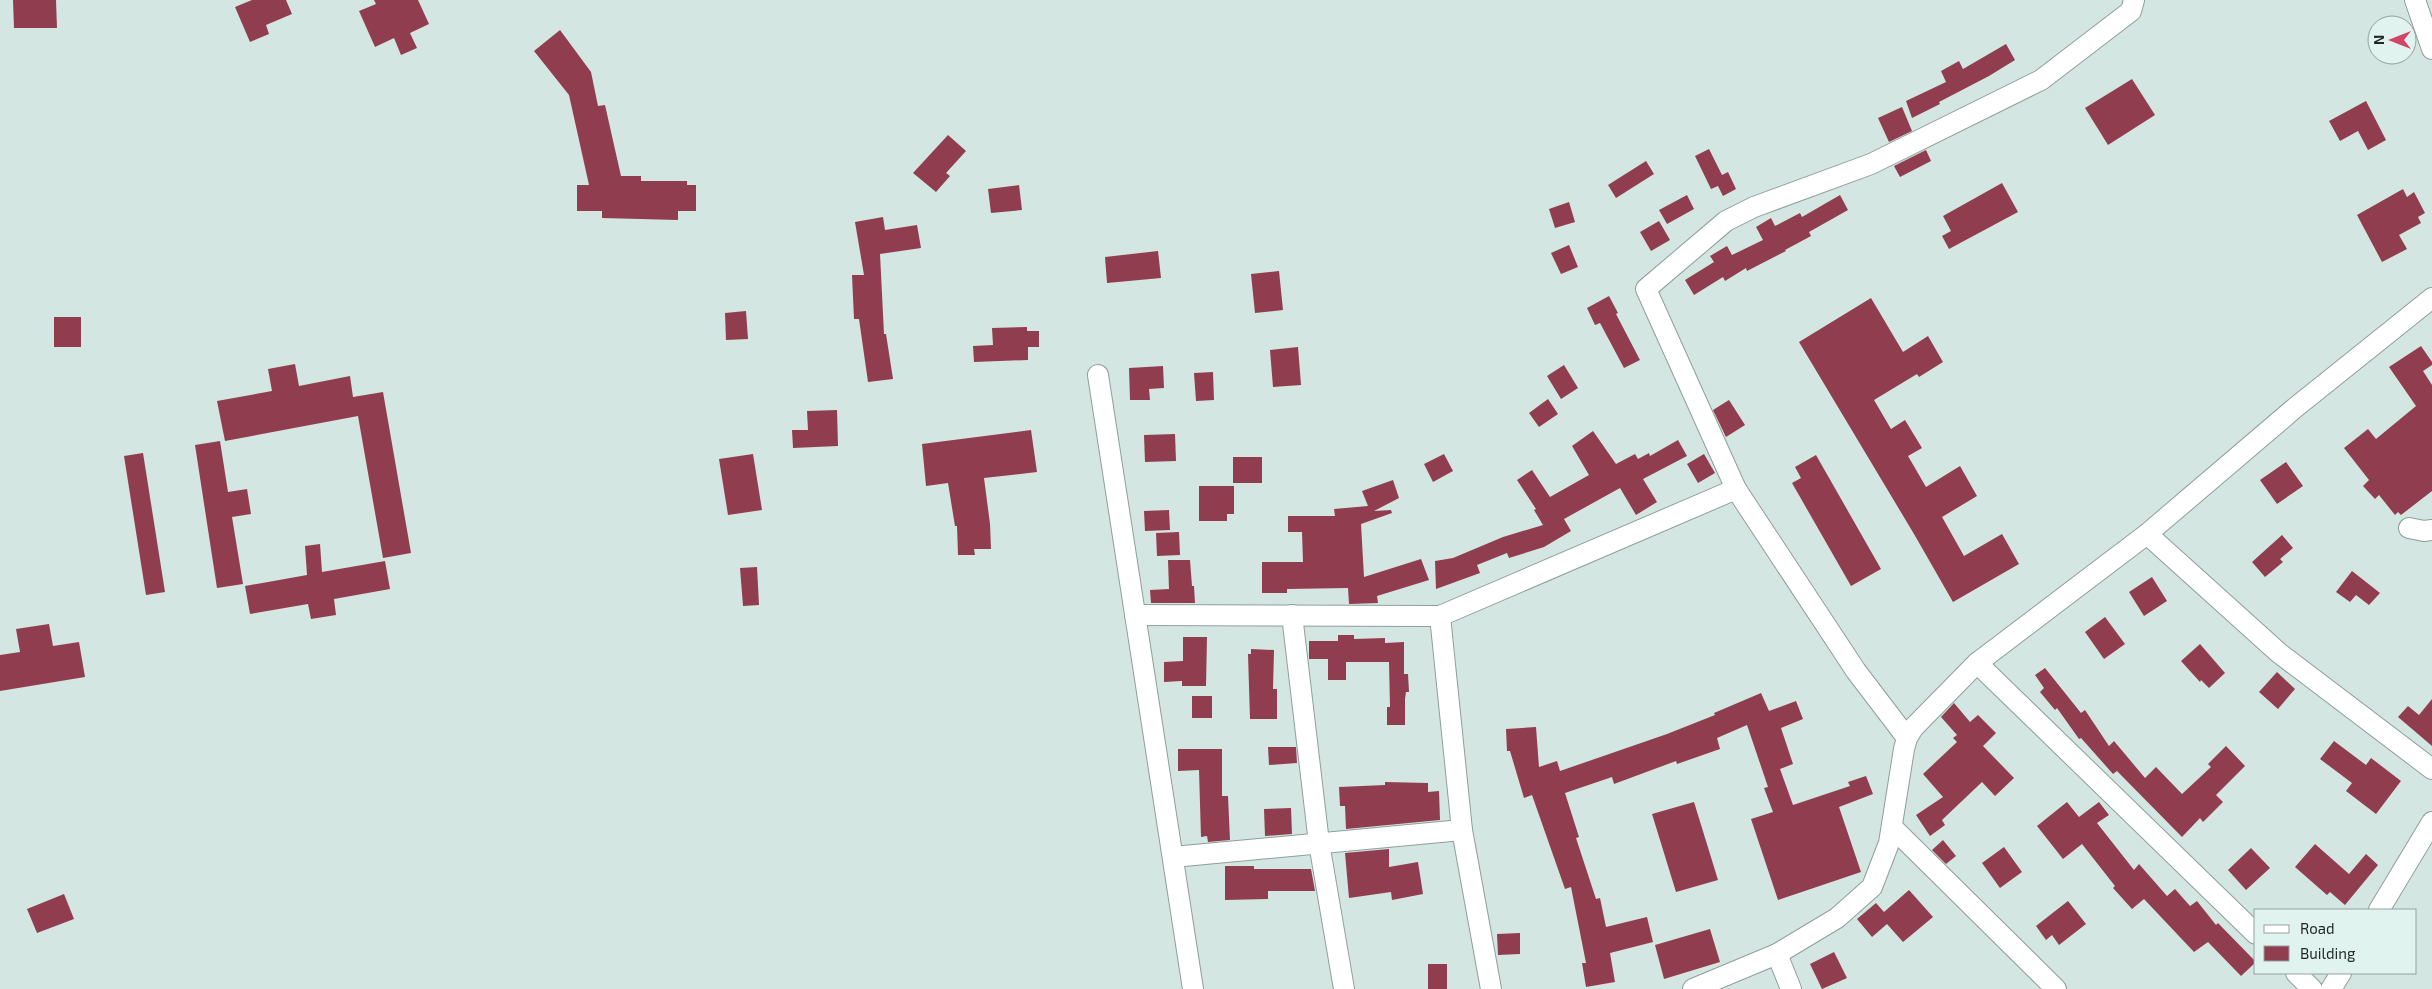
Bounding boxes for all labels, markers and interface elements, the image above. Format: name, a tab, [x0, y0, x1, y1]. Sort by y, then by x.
north arrow	[2367, 15, 2417, 65]
text: N	[2370, 35, 2387, 45]
legend	[2254, 909, 2417, 974]
text: Road	[2300, 919, 2335, 937]
text: Building	[2300, 944, 2356, 962]

